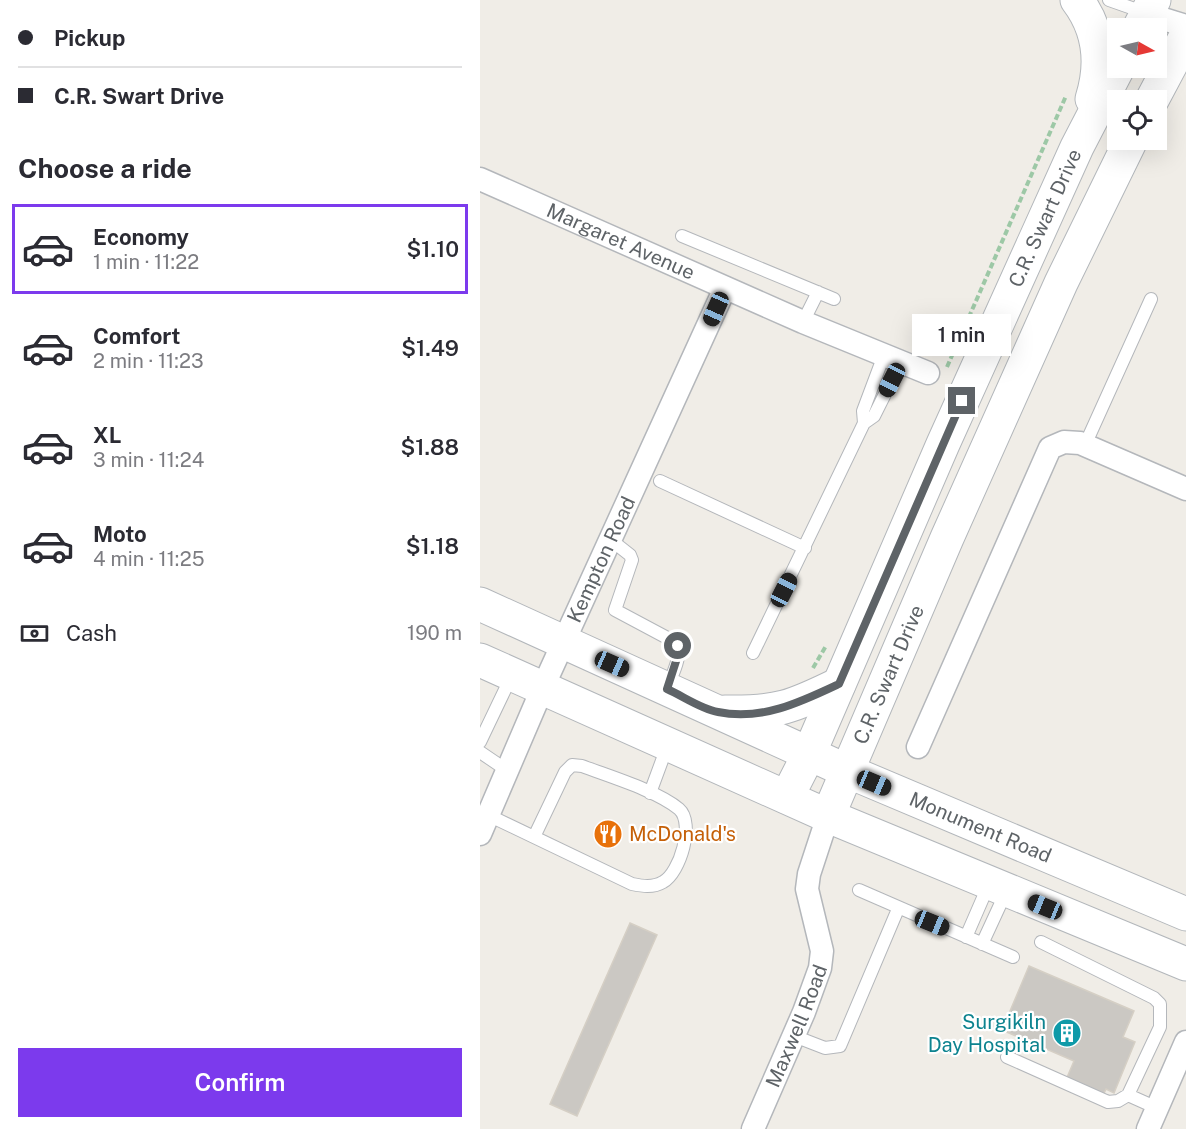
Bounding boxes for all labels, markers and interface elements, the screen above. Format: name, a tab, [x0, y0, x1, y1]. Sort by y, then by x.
north arrow	[1107, 18, 1167, 78]
map controls	[1107, 18, 1167, 150]
text: Pickup	[54, 25, 125, 51]
text: C.R. Swart Drive	[54, 83, 224, 109]
button: locate	[1107, 90, 1167, 150]
street label: C.R. Swart Drive	[1003, 145, 1087, 291]
text: Choose a ride	[18, 152, 192, 184]
street label: Margaret Avenue	[543, 198, 699, 285]
icon: car	[21, 222, 75, 276]
text: Economy	[93, 224, 189, 250]
text: $1.10	[406, 236, 459, 262]
text: 1 min · 11:22	[93, 250, 199, 274]
car	[700, 289, 732, 329]
callout: 1 min	[912, 314, 1012, 356]
icon: car	[21, 321, 75, 375]
text: Comfort	[93, 323, 180, 349]
text: 1 min	[938, 323, 985, 347]
text: $1.49	[401, 335, 459, 361]
text: 2 min · 11:23	[93, 349, 204, 373]
car	[876, 360, 908, 400]
route end	[948, 387, 975, 414]
icon: car	[21, 420, 75, 474]
text: XL	[93, 422, 121, 448]
text: $1.88	[401, 434, 459, 460]
text: 3 min · 11:24	[93, 448, 204, 472]
street label: Kempton Road	[562, 493, 640, 626]
icon: car	[21, 519, 75, 573]
text: Moto	[93, 521, 147, 547]
text: $1.18	[406, 533, 459, 559]
text: 4 min · 11:25	[93, 547, 204, 571]
car	[768, 570, 800, 610]
street label: C.R. Swart Drive	[848, 601, 929, 748]
icon: cash	[18, 617, 51, 650]
text: Cash	[66, 620, 117, 646]
text: 190 m	[407, 621, 462, 645]
route start	[664, 632, 691, 659]
car	[592, 648, 632, 680]
car	[854, 768, 894, 798]
street label: Monument Road	[906, 787, 1055, 868]
restaurant icon: McDonald's	[592, 818, 624, 850]
place label: McDonald's	[629, 822, 736, 846]
car	[1025, 892, 1065, 922]
car	[912, 908, 952, 938]
street label: Maxwell Road	[761, 961, 832, 1091]
place label: Surgikiln Day Hospital	[928, 1010, 1046, 1057]
building icon: Surgikiln Day Hospital	[1051, 1017, 1083, 1049]
button: Confirm	[18, 1048, 462, 1117]

